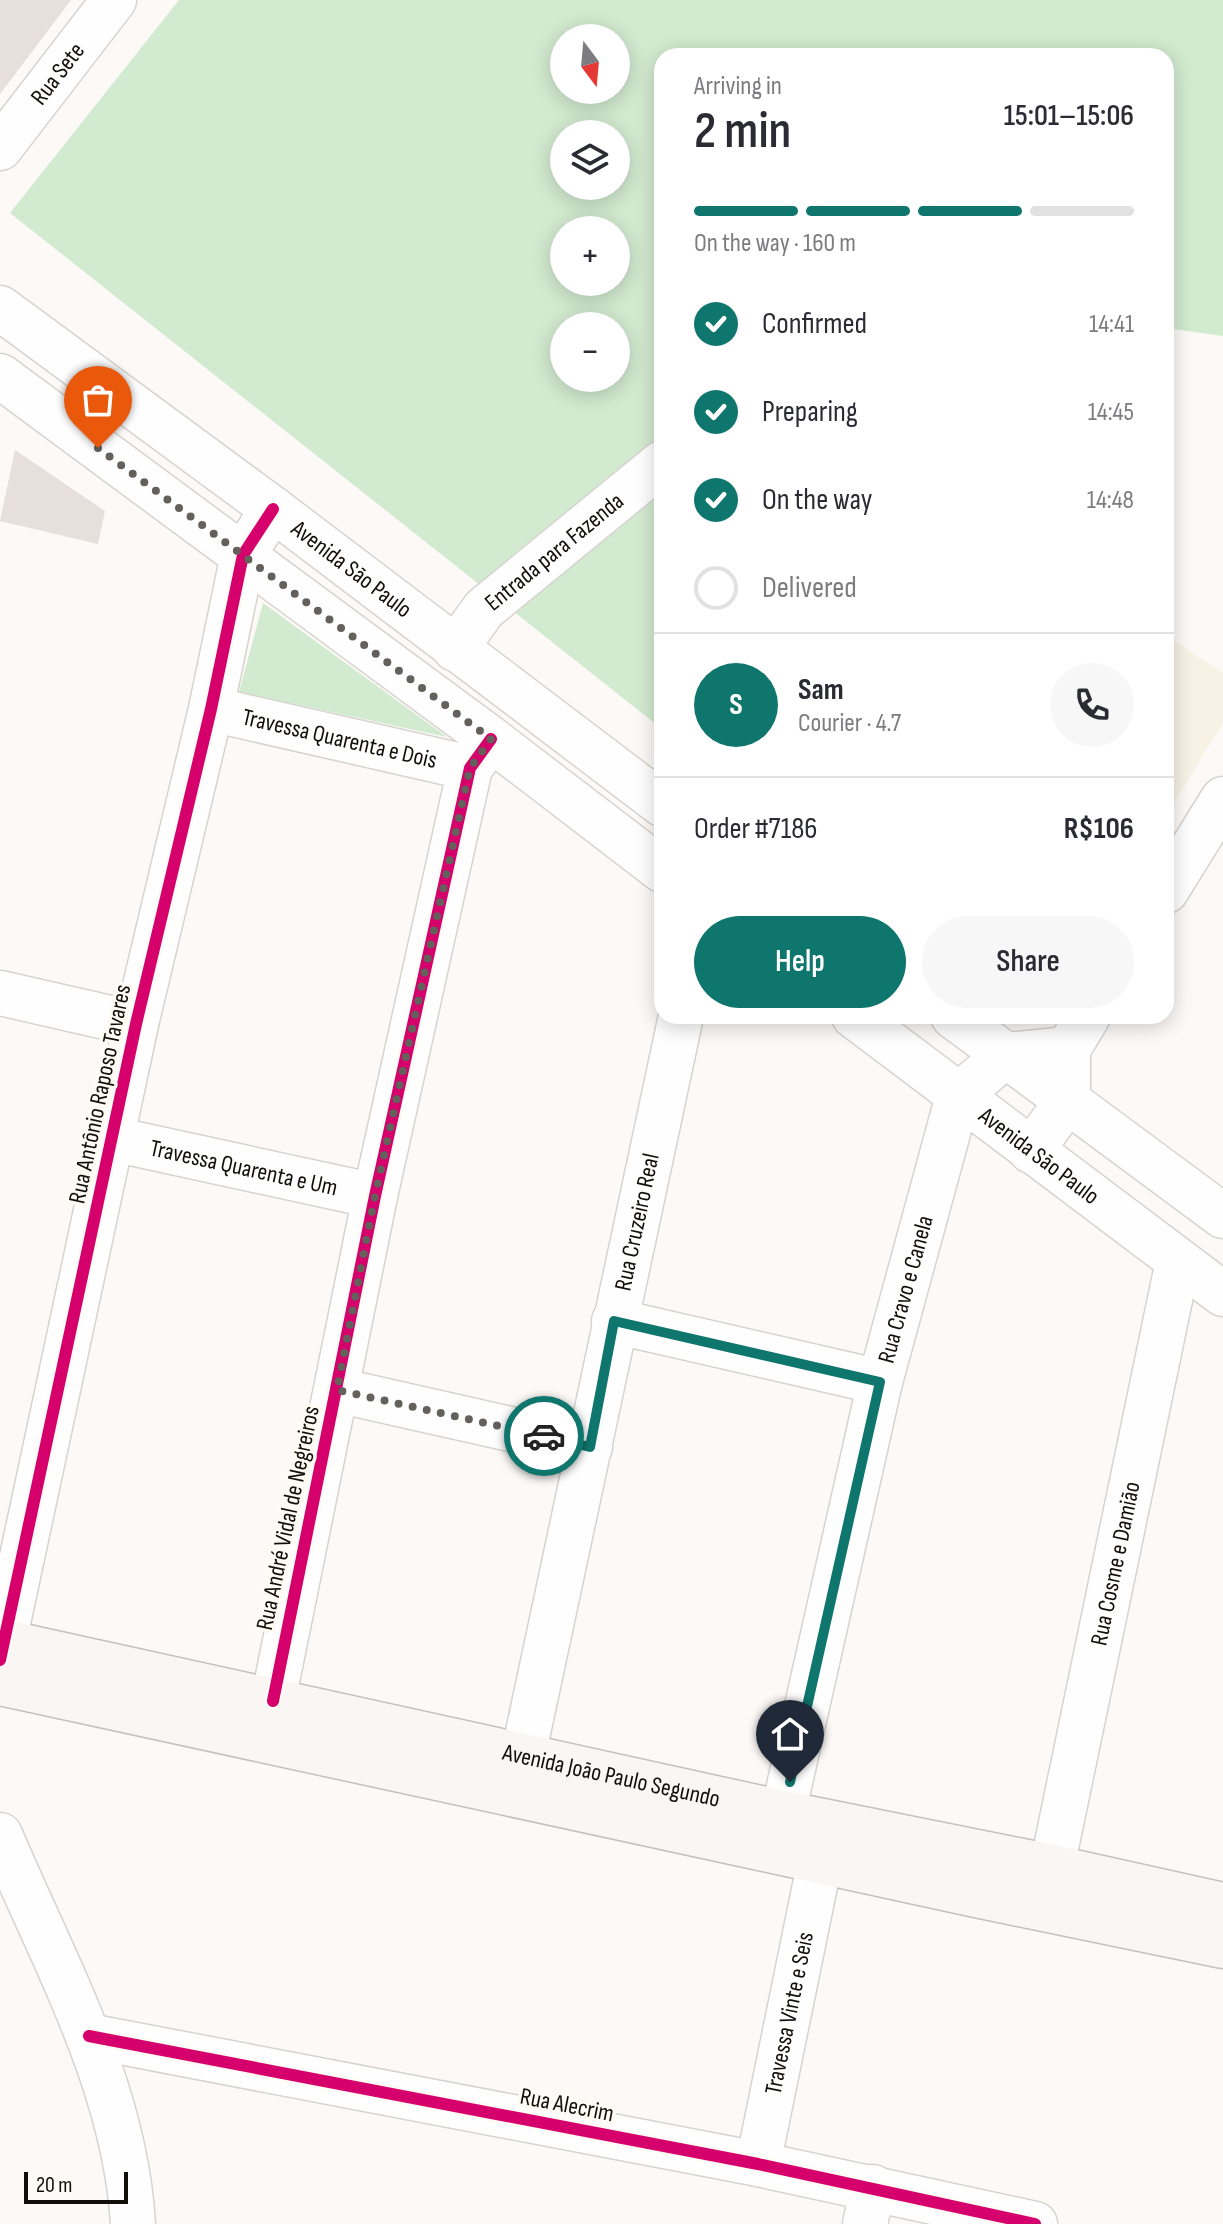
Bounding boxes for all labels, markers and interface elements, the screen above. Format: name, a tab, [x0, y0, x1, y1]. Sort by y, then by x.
north arrow	[550, 24, 630, 104]
map controls	[550, 24, 630, 392]
street label: Rua Sete	[24, 37, 90, 110]
text: Arriving in	[694, 71, 782, 102]
text: 15:01–15:06	[1004, 98, 1134, 134]
text: 2 min	[694, 100, 791, 163]
button: layers	[550, 120, 630, 200]
button: +	[550, 216, 630, 296]
text: On the way · 160 m	[694, 228, 856, 259]
icon: check	[694, 302, 738, 346]
text: Confirmed	[762, 306, 867, 342]
text: 14:41	[1089, 309, 1134, 340]
button: −	[550, 312, 630, 392]
pin	[64, 366, 132, 448]
icon: bag	[76, 378, 120, 422]
icon: check	[694, 390, 738, 434]
text: Preparing	[762, 394, 858, 430]
text: 14:45	[1088, 397, 1134, 428]
icon: check	[694, 478, 738, 522]
text: On the way	[762, 482, 872, 518]
text: 14:48	[1087, 485, 1134, 516]
street label: Entrada para Fazenda	[479, 486, 629, 617]
street label: Avenida São Paulo	[285, 513, 418, 624]
text: Delivered	[762, 570, 857, 606]
button: phone	[1050, 663, 1134, 747]
text: Sam	[798, 672, 844, 708]
text: S	[729, 687, 743, 723]
street label: Travessa Quarenta e Dois	[240, 702, 440, 775]
text: Courier · 4.7	[798, 708, 901, 739]
text: Order #7186	[694, 811, 817, 847]
text: R$106	[1064, 811, 1134, 847]
button: Help	[694, 916, 906, 1008]
button: Share	[922, 916, 1134, 1008]
street label: Rua Antônio Raposo Tavares	[63, 982, 137, 1206]
street label: Avenida São Paulo	[972, 1100, 1105, 1210]
street label: Travessa Quarenta e Um	[147, 1133, 340, 1202]
street label: Rua Cruzeiro Real	[608, 1151, 665, 1293]
street label: Rua Cravo e Canela	[871, 1212, 939, 1366]
courier	[504, 1396, 584, 1476]
street label: Rua André Vidal de Negreiros	[250, 1403, 326, 1633]
icon: car	[522, 1414, 566, 1458]
street label: Rua Cosme e Damião	[1084, 1479, 1146, 1648]
pin	[756, 1700, 824, 1782]
icon: home	[768, 1712, 812, 1756]
street label: Avenida João Paulo Segundo	[499, 1737, 723, 1813]
street label: Travessa Vinte e Seis	[758, 1929, 820, 2097]
street label: Rua Alecrim	[518, 2082, 616, 2128]
scale bar	[24, 2168, 128, 2204]
text: 20 m	[36, 2172, 73, 2199]

